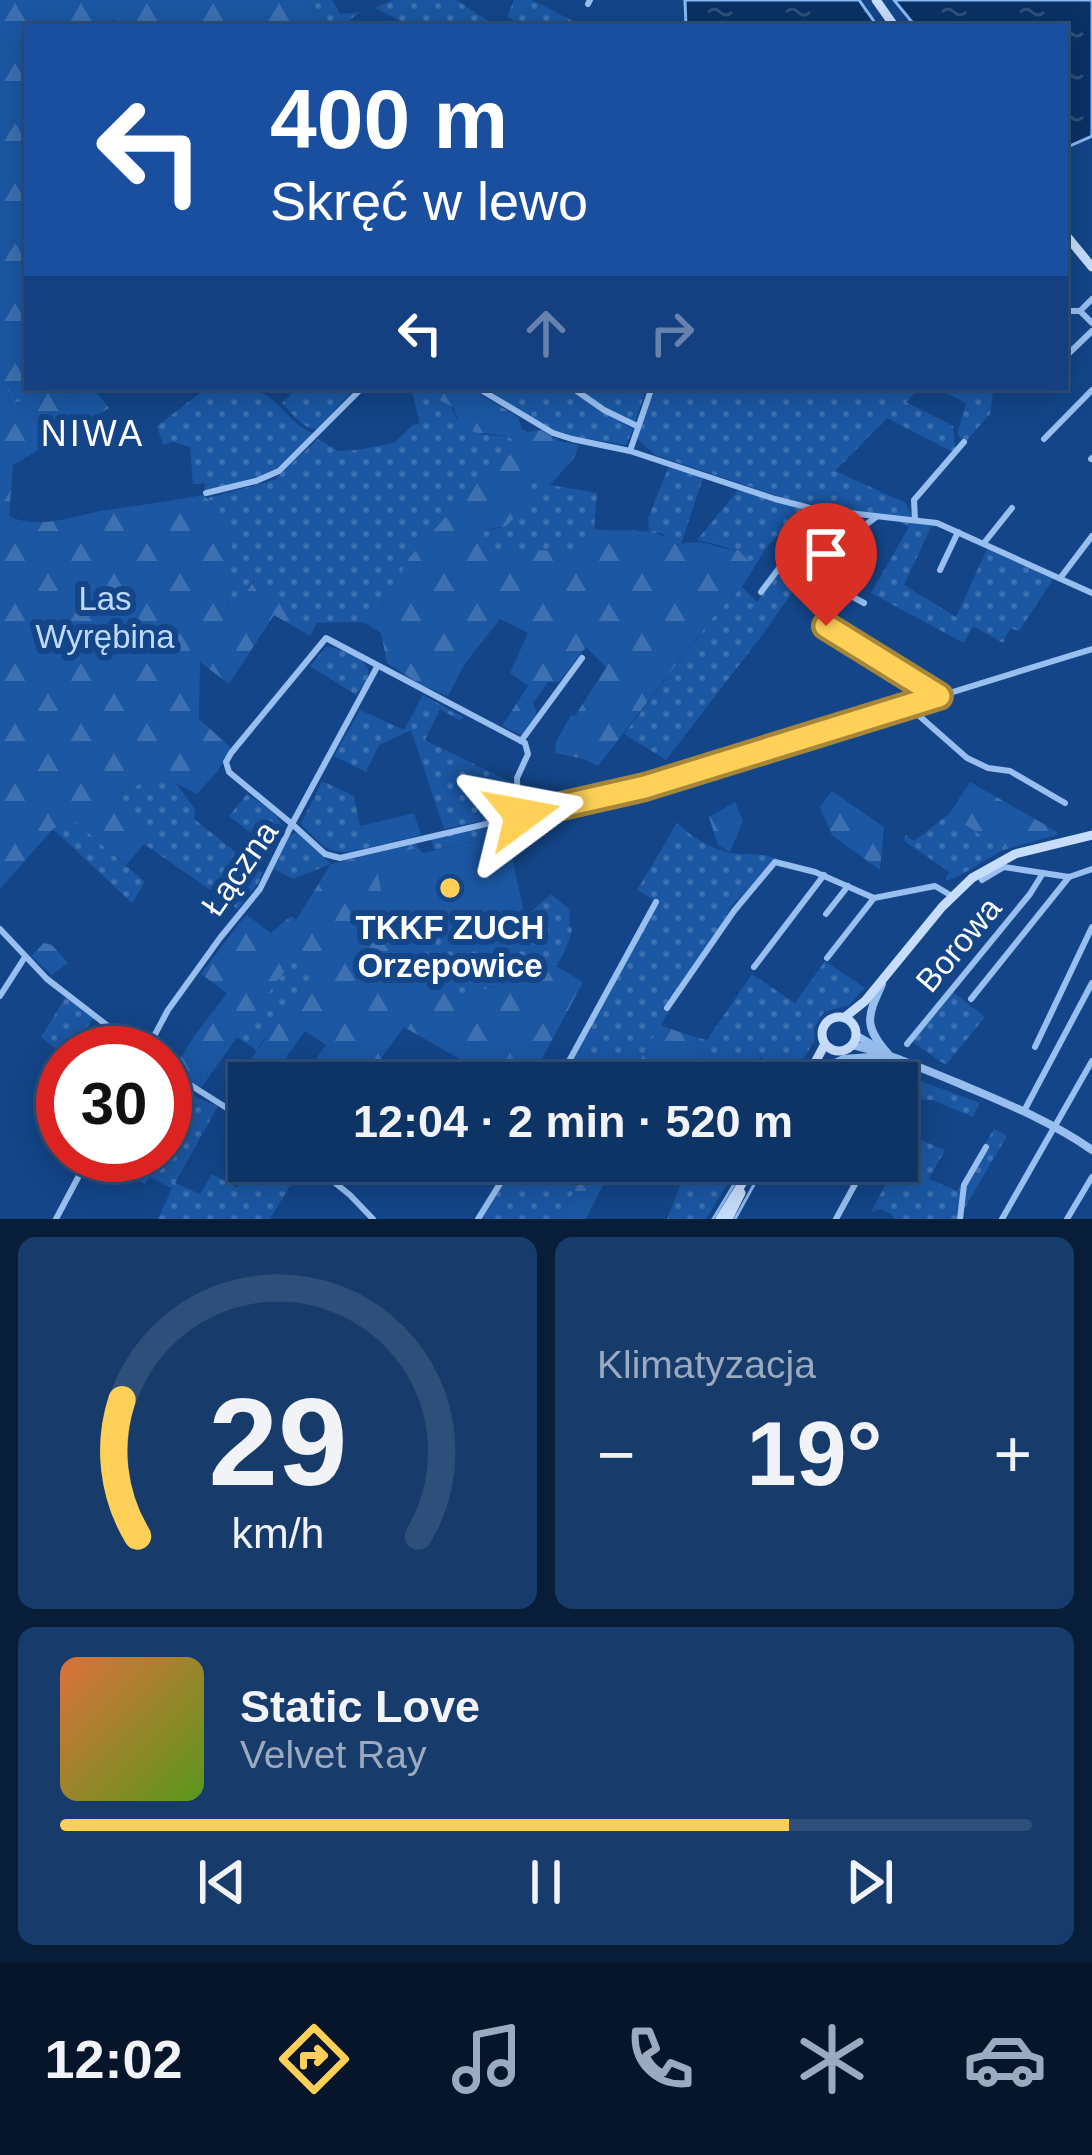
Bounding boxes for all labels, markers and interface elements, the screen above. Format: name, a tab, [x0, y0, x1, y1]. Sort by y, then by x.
icon: left	[72, 72, 228, 228]
text: 400 m	[270, 72, 508, 166]
text: Skręć w lewo	[270, 171, 588, 231]
icon: left	[387, 300, 453, 366]
icon: ahead	[513, 300, 579, 366]
icon: right	[639, 300, 705, 366]
district label: NIWA	[41, 413, 145, 454]
pin	[775, 503, 877, 626]
icon: arrive	[793, 521, 859, 587]
park label: Las Wyrębina	[35, 580, 175, 655]
position arrow	[459, 752, 585, 878]
street label: Łączna	[194, 814, 285, 922]
marker: TKKF ZUCH Orzepowice	[437, 875, 463, 901]
street label: Borowa	[908, 889, 1009, 999]
place label: TKKF ZUCH Orzepowice	[356, 909, 544, 984]
speed limit sign: 30	[36, 1026, 192, 1182]
text: 12:04 · 2 min · 520 m	[353, 1096, 793, 1147]
text: Klimatyzacja	[597, 1343, 816, 1386]
text: 29	[208, 1372, 347, 1511]
text: 19°	[746, 1404, 883, 1504]
text: −	[597, 1417, 636, 1491]
text: +	[993, 1417, 1032, 1491]
text: km/h	[231, 1509, 324, 1557]
text: Static Love	[240, 1681, 480, 1732]
text: Velvet Ray	[240, 1733, 426, 1776]
icon: previous	[189, 1849, 255, 1915]
icon: pause	[513, 1849, 579, 1915]
icon: next	[837, 1849, 903, 1915]
icon: directions	[272, 2017, 356, 2101]
icon: music	[445, 2017, 529, 2101]
icon: phone	[618, 2017, 702, 2101]
icon: climate	[790, 2017, 874, 2101]
icon: car	[963, 2017, 1047, 2101]
text: 12:02	[44, 2029, 183, 2089]

